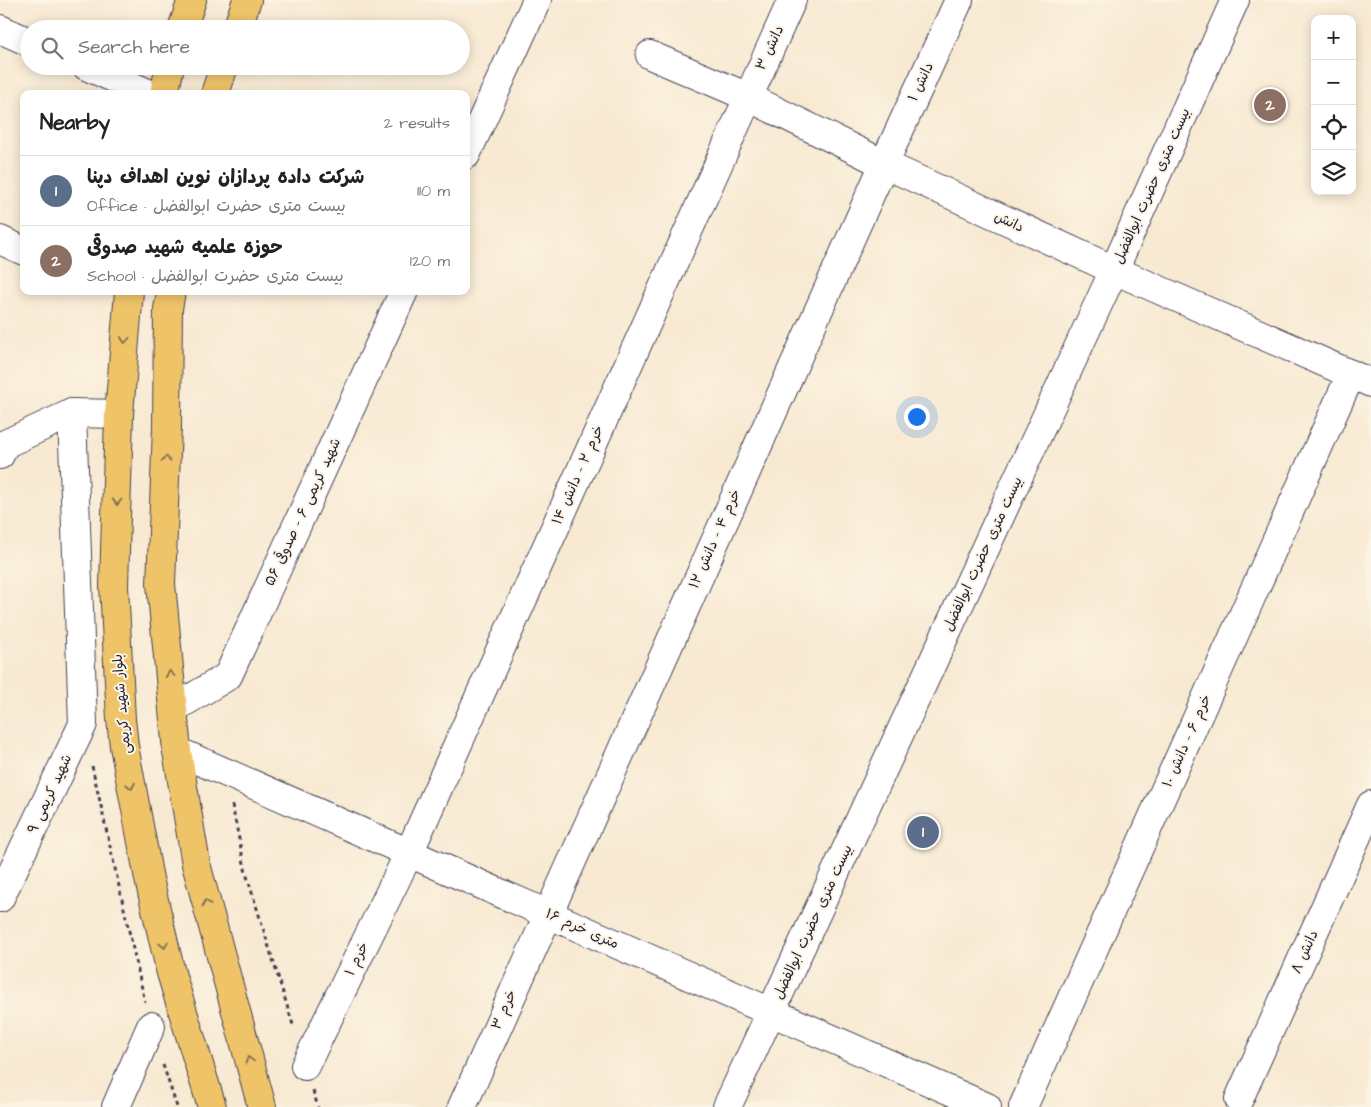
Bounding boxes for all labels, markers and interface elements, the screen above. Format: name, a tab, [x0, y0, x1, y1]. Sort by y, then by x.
map controls	[1311, 15, 1356, 195]
button: +	[1311, 15, 1356, 60]
search box	[20, 20, 470, 75]
street label: دانش ۳	[751, 22, 789, 74]
icon: search	[38, 34, 66, 62]
text: Search here	[78, 34, 190, 61]
street label: دانش ۱	[903, 59, 939, 105]
button: −	[1311, 60, 1356, 105]
pin: 2	[1254, 86, 1286, 124]
street label: بیست متری حضرت ابوالفضل	[1109, 105, 1195, 267]
button: locate	[1311, 105, 1356, 150]
text: Nearby	[40, 108, 110, 137]
text: 2 results	[384, 112, 450, 134]
button: layers	[1311, 150, 1356, 195]
text: شرکت داده پردازان نوین اهداف دپنا	[87, 164, 364, 191]
text: 1	[55, 180, 57, 202]
text: 110 m	[417, 180, 450, 202]
text: Office · بیست متری حضرت ابوالفضل	[87, 195, 346, 217]
street label: دانش	[991, 207, 1027, 237]
text: حوزه علمیه شهید صدوقی	[87, 234, 283, 261]
text: 2	[51, 250, 61, 272]
text: 120 m	[410, 250, 450, 272]
text: School · بیست متری حضرت ابوالفضل	[87, 265, 344, 287]
one-way arrow	[119, 336, 130, 344]
your location	[904, 404, 930, 430]
street label: خرم ۲ - دانش ۱۴	[547, 422, 610, 528]
street label: شهید کریمی ۶ - صدوقی ۵۶	[260, 435, 346, 589]
one-way arrow	[160, 455, 171, 463]
street label: بیست متری حضرت ابوالفضل	[938, 473, 1028, 635]
street label: خرم ۴ - دانش ۱۲	[684, 486, 747, 592]
one-way arrow	[111, 498, 122, 506]
street label: بلوار شهید کریمی	[108, 653, 136, 755]
one-way arrow	[165, 670, 176, 678]
street label: خرم ۶ - دانش ۱۰	[1158, 691, 1217, 791]
street label: شهید کریمی ۹	[23, 751, 77, 837]
one-way arrow	[126, 782, 136, 790]
pin: 1	[907, 813, 939, 851]
street label: بیست متری حضرت ابوالفضل	[768, 841, 858, 1003]
one-way arrow	[201, 899, 212, 908]
street label: ۱۶ متری خرم	[542, 904, 622, 955]
street label: دانش ۸	[1287, 927, 1323, 977]
street label: خرم ۱	[340, 939, 375, 980]
one-way arrow	[158, 941, 169, 950]
street label: خرم ۳	[486, 987, 523, 1034]
one-way arrow	[244, 1057, 254, 1065]

